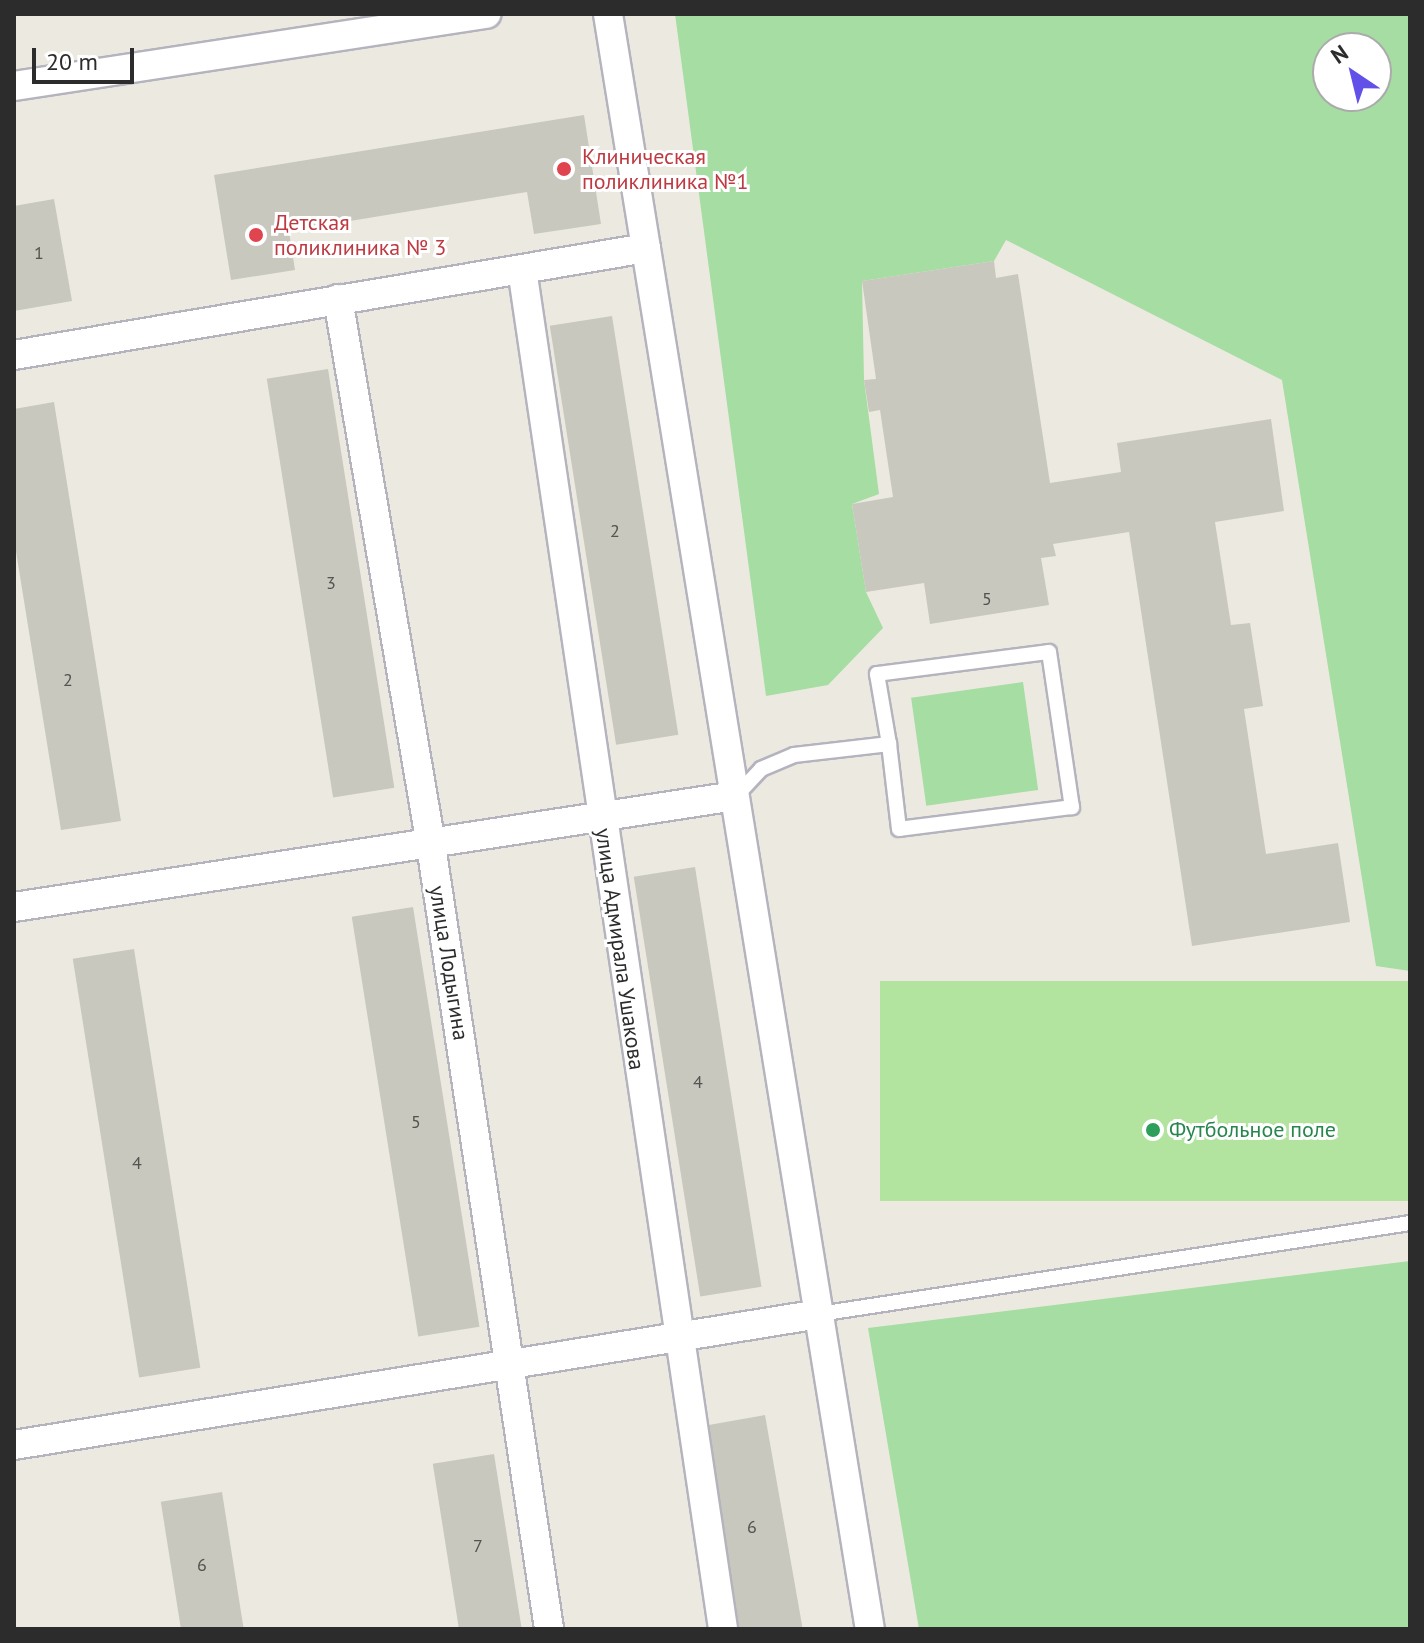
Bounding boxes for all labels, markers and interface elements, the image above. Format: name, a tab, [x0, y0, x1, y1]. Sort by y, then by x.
scale bar	[36, 32, 138, 82]
north arrow	[1312, 32, 1392, 112]
text: N	[1325, 38, 1353, 70]
text: 20 m	[46, 46, 98, 77]
place label: Клиническая поликлиника №1	[582, 143, 748, 194]
marker: Клиническая поликлиника №1	[553, 158, 575, 180]
place label: Детская поликлиника № 3	[274, 209, 446, 260]
marker: Детская поликлиника № 3	[245, 224, 267, 246]
house number: 1	[34, 242, 44, 264]
house number: 2	[610, 520, 620, 542]
house number: 3	[326, 572, 336, 594]
house number: 5	[982, 588, 992, 610]
house number: 2	[63, 669, 73, 691]
street label: улица Адмирала Ушакова	[590, 826, 650, 1072]
street label: улица Лодыгина	[424, 884, 474, 1042]
house number: 4	[693, 1071, 703, 1093]
house number: 5	[411, 1111, 421, 1133]
place label: Футбольное поле	[1169, 1117, 1336, 1143]
marker: Футбольное поле	[1144, 1121, 1162, 1139]
house number: 4	[132, 1152, 142, 1174]
house number: 6	[747, 1516, 757, 1538]
house number: 7	[473, 1535, 483, 1557]
house number: 6	[197, 1554, 207, 1576]

